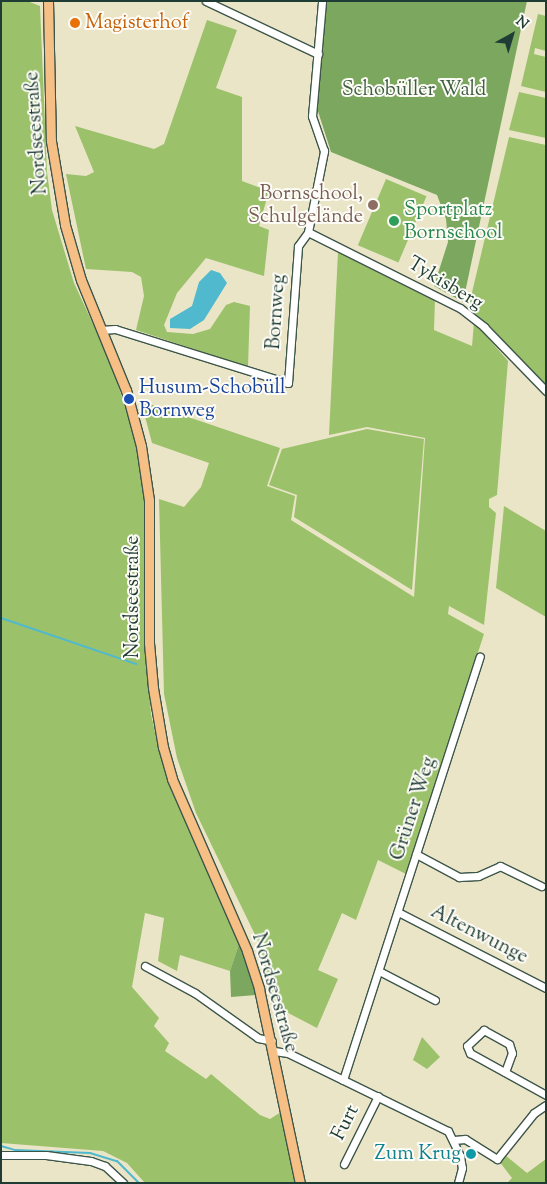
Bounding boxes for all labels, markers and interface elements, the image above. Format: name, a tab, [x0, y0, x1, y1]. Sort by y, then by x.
north arrow	[487, 10, 537, 60]
place label: Magisterhof	[85, 11, 189, 35]
text: N	[511, 12, 532, 35]
marker: Magisterhof	[69, 17, 81, 29]
street label: Nordseestraße	[21, 71, 53, 195]
park label: Schobüller Wald	[342, 78, 486, 102]
place label: Bornschool, Schulgelände	[248, 182, 363, 229]
place label: Sportplatz Bornschool	[404, 198, 503, 245]
marker: Bornschool, Schulgelände	[367, 199, 379, 211]
marker: Sportplatz Bornschool	[388, 215, 400, 227]
street label: Tykisberg	[403, 252, 487, 316]
street label: Bornweg	[262, 273, 292, 351]
place label: Husum-Schobüll Bornweg	[139, 376, 286, 423]
marker: Husum-Schobüll Bornweg	[123, 393, 135, 405]
street label: Nordseestraße	[121, 535, 145, 659]
street label: Grüner Weg	[386, 754, 442, 864]
street label: Altenwunge	[426, 900, 532, 970]
street label: Nordseestraße	[245, 930, 303, 1056]
street label: Furt	[327, 1101, 365, 1145]
place label: Zum Krug	[375, 1142, 461, 1166]
marker: Zum Krug	[465, 1148, 477, 1160]

